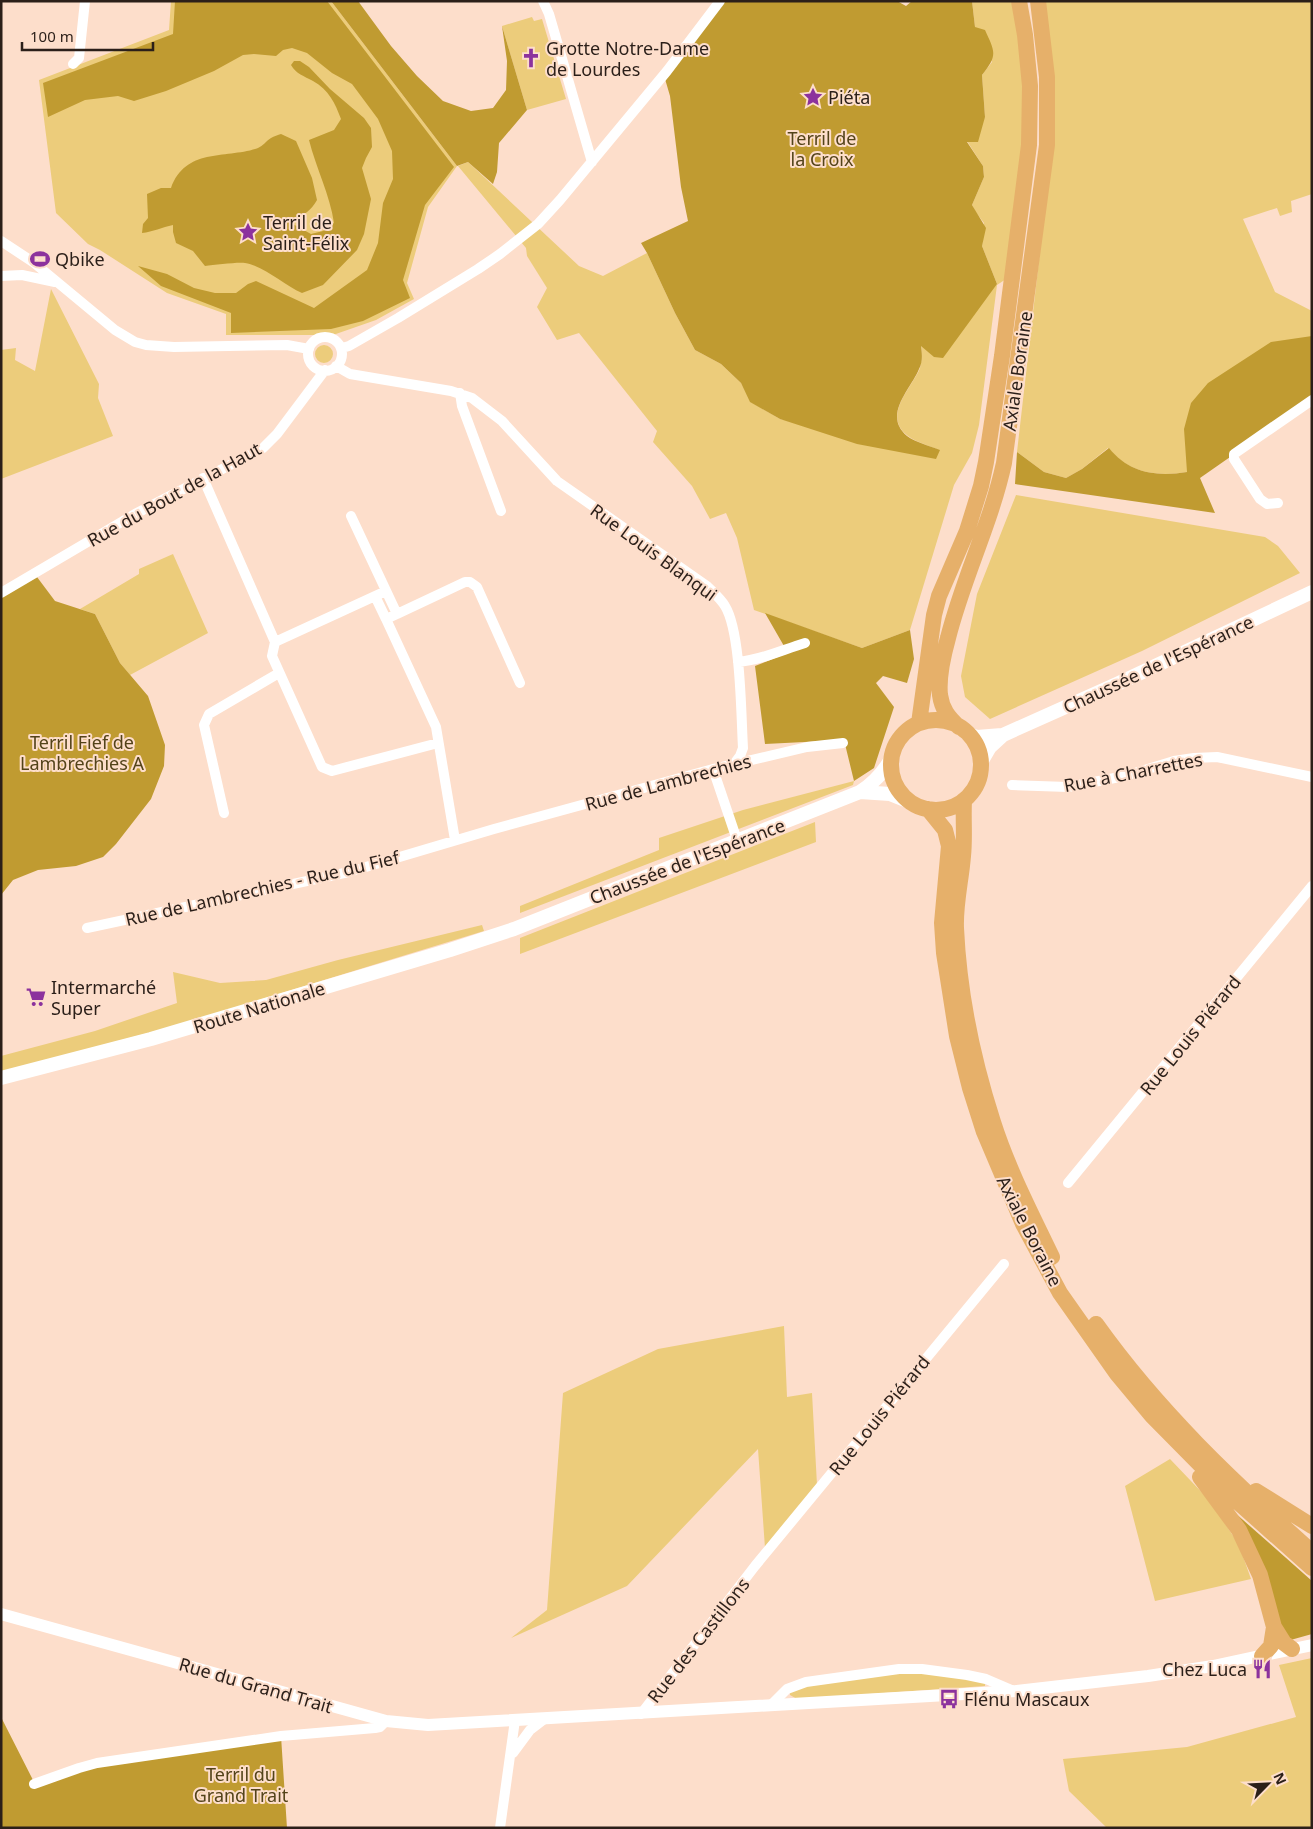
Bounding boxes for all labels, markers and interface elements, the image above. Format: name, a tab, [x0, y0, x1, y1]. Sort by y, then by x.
scale bar	[22, 20, 154, 52]
text: 100 m	[30, 26, 74, 46]
place label: Grotte Notre-Dame de Lourdes	[546, 36, 709, 81]
church icon: Grotte Notre-Dame de Lourdes	[520, 47, 542, 69]
place label: Piéta	[828, 85, 870, 109]
place icon: Piéta	[802, 86, 824, 108]
park label: Terril de la Croix	[788, 126, 856, 171]
place label: Terril de Saint-Félix	[263, 210, 350, 255]
place icon: Terril de Saint-Félix	[237, 221, 259, 243]
place label: Qbike	[55, 247, 105, 271]
sports icon: Qbike	[29, 248, 51, 270]
street label: Axiale Boraine	[997, 309, 1037, 433]
street label: Rue du Bout de la Haut	[83, 436, 266, 552]
street label: Rue Louis Blanqui	[586, 498, 722, 606]
street label: Chaussée de l'Espérance	[1059, 609, 1257, 719]
park label: Terril Fief de Lambrechies A	[20, 730, 145, 775]
street label: Rue à Charrettes	[1062, 747, 1204, 797]
street label: Rue de Lambrechies	[582, 748, 754, 816]
street label: Chaussée de l'Espérance	[586, 813, 788, 909]
street label: Rue de Lambrechies - Rue du Fief	[123, 845, 402, 931]
street label: Rue Louis Piérard	[1134, 970, 1246, 1100]
place label: Intermarché Super	[51, 975, 156, 1020]
street label: Route Nationale	[190, 976, 328, 1038]
supermarket icon: Intermarché Super	[25, 986, 47, 1008]
street label: Axiale Boraine	[992, 1172, 1068, 1290]
street label: Rue Louis Piérard	[823, 1350, 935, 1480]
street label: Rue des Castillons	[641, 1572, 755, 1708]
street label: Rue du Grand Trait	[176, 1652, 336, 1719]
place label: Chez Luca	[1162, 1657, 1247, 1681]
restaurant icon: Chez Luca	[1251, 1658, 1273, 1680]
place label: Flénu Mascaux	[964, 1687, 1090, 1711]
bus stop icon: Flénu Mascaux	[938, 1688, 960, 1710]
north arrow	[1243, 1759, 1293, 1809]
park label: Terril du Grand Trait	[194, 1762, 289, 1807]
text: N	[1269, 1769, 1291, 1788]

